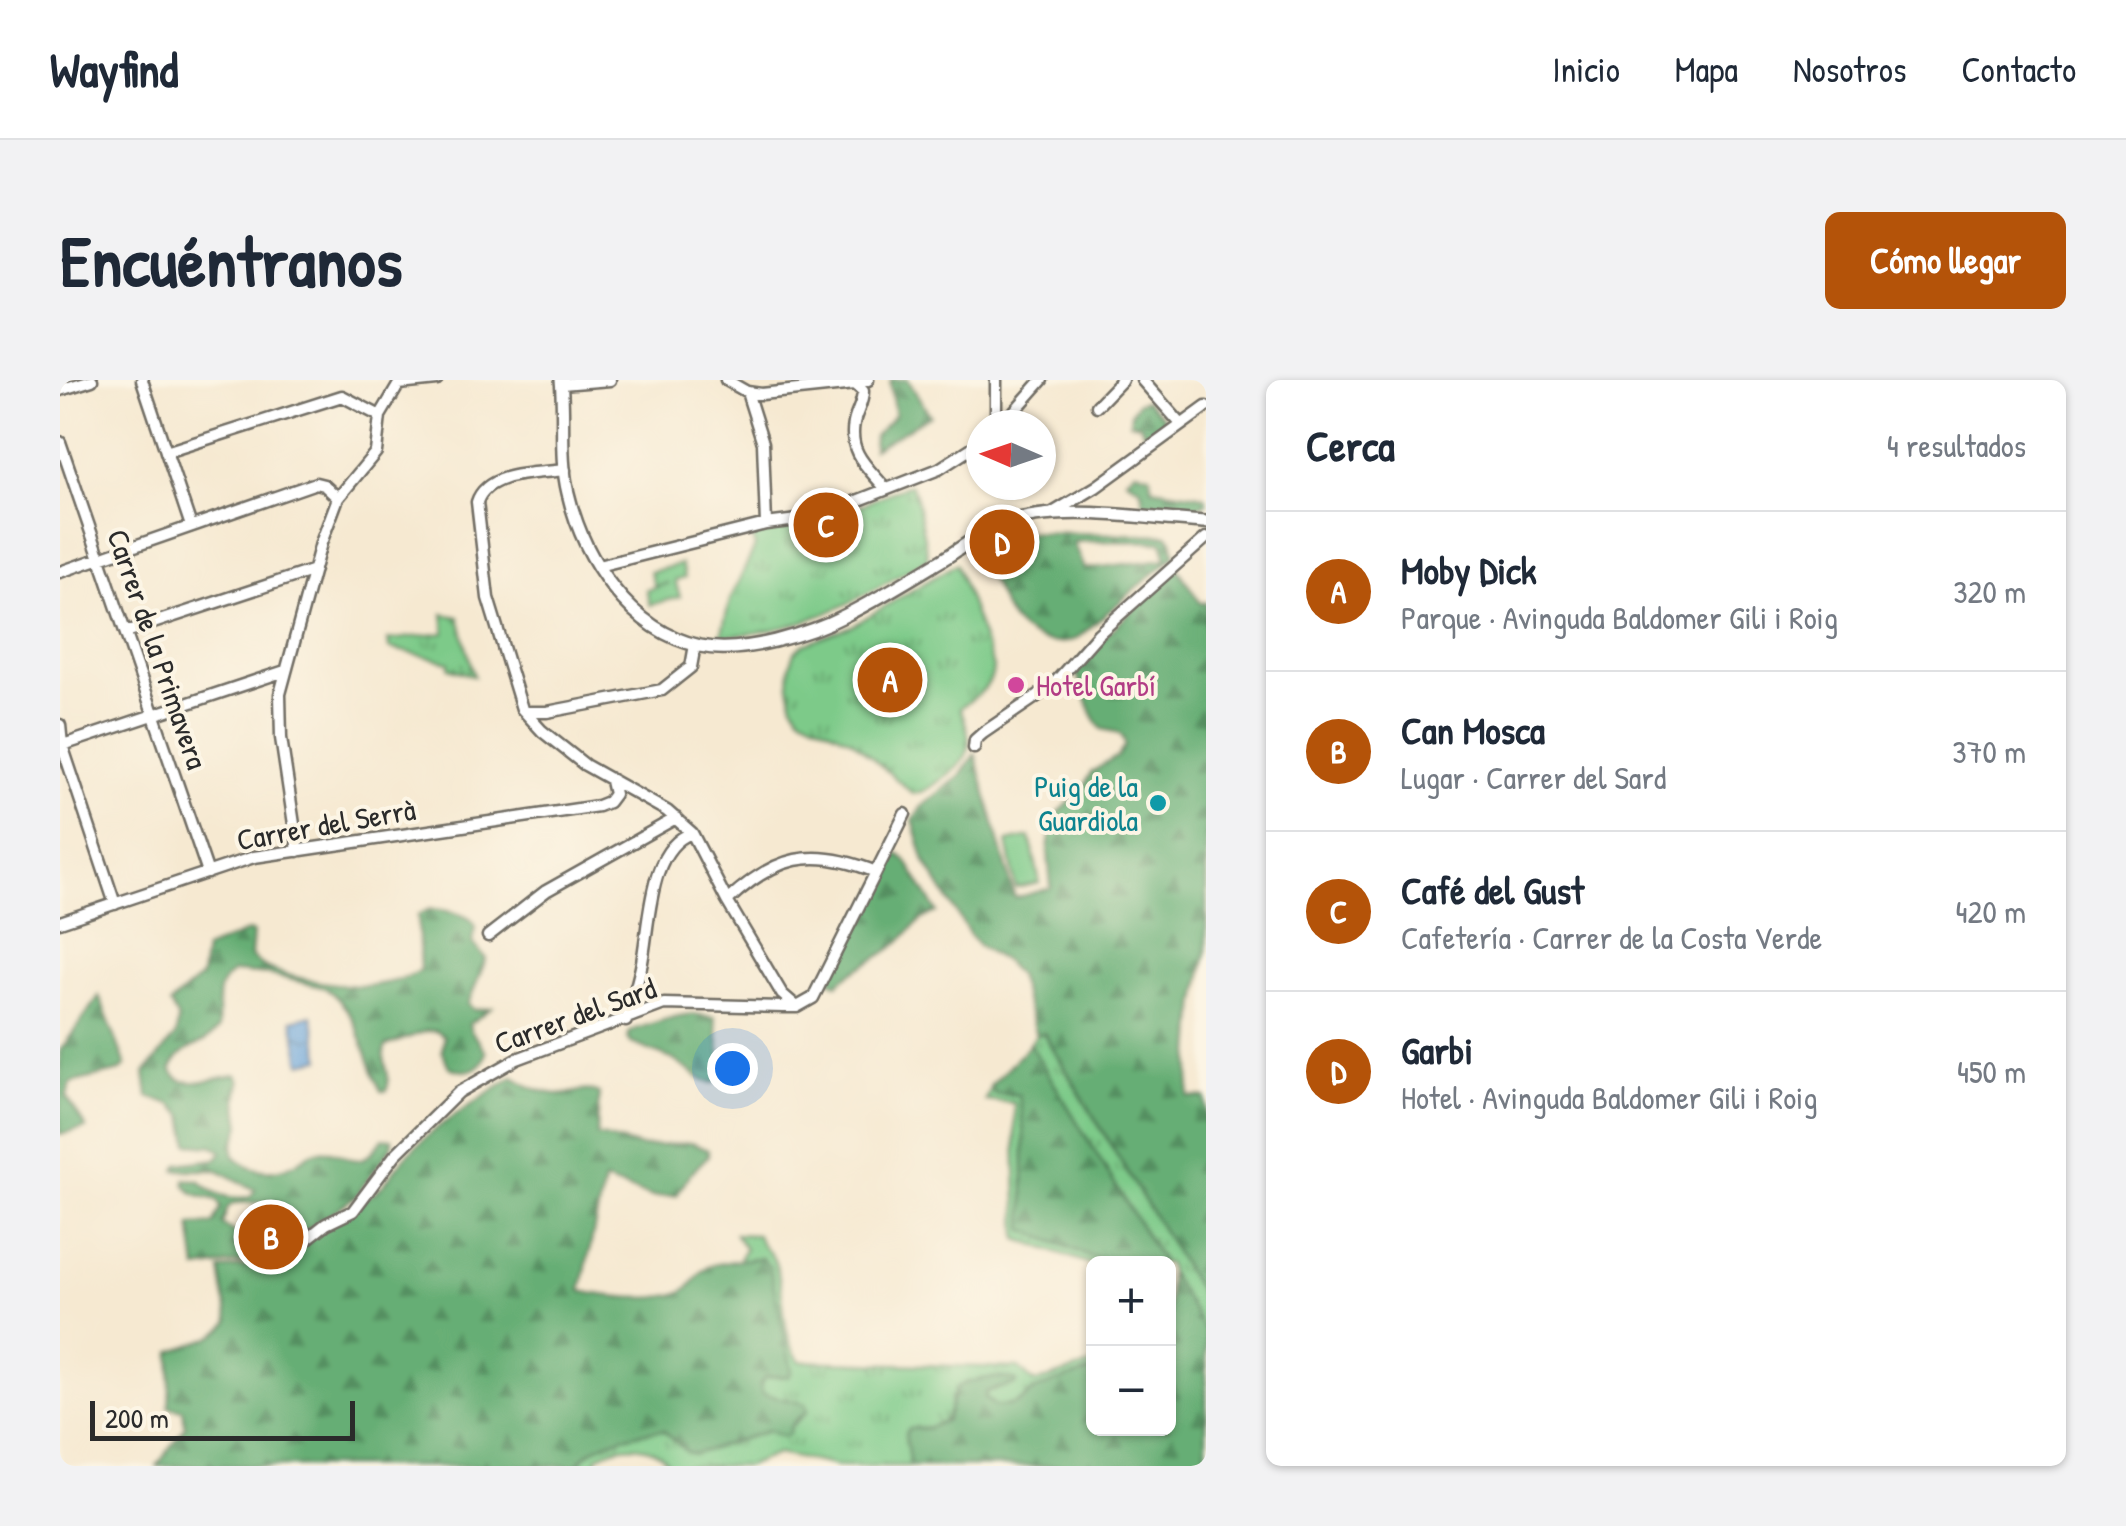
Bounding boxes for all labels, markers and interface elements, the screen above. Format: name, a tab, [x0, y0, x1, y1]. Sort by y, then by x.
text: Wayfind	[50, 37, 178, 102]
text: Inicio	[1552, 46, 1620, 93]
text: Mapa	[1675, 46, 1738, 93]
text: Nosotros	[1793, 46, 1906, 93]
text: Contacto	[1961, 46, 2076, 93]
button: Cómo llegar	[1825, 212, 2066, 309]
text: Encuéntranos	[60, 213, 403, 308]
north arrow	[966, 410, 1056, 500]
text: Cerca	[1306, 417, 1395, 474]
text: 4 resultados	[1887, 424, 2026, 467]
pin: C	[794, 488, 858, 562]
pin: D	[970, 504, 1034, 580]
street label: Carrer de la Primavera	[98, 524, 218, 774]
text: Moby Dick	[1401, 544, 1536, 596]
text: A	[1331, 570, 1346, 613]
text: 320 m	[1953, 570, 2026, 613]
text: Parque · Avinguda Baldomer Gili i Roig	[1401, 596, 1838, 639]
pin: A	[858, 642, 922, 718]
place label: Hotel Garbí	[1036, 665, 1156, 705]
marker: Hotel Garbí	[1005, 674, 1027, 696]
text: Can Mosca	[1401, 704, 1545, 756]
text: B	[1330, 730, 1347, 773]
text: 370 m	[1952, 730, 2026, 773]
text: Lugar · Carrer del Sard	[1401, 756, 1666, 799]
place label: Puig de la Guardiola	[1034, 766, 1138, 840]
street label: Carrer del Serrà	[234, 789, 419, 859]
marker: Puig de la Guardiola	[1147, 792, 1169, 814]
text: Café del Gust	[1401, 864, 1584, 916]
text: C	[1330, 890, 1347, 933]
text: 420 m	[1956, 890, 2026, 933]
text: Cafetería · Carrer de la Costa Verde	[1401, 916, 1822, 959]
street label: Carrer del Sard	[489, 967, 662, 1063]
text: Garbi	[1401, 1024, 1473, 1076]
your location	[707, 1043, 758, 1094]
text: D	[1331, 1050, 1346, 1093]
text: 450 m	[1957, 1050, 2026, 1093]
text: Hotel · Avinguda Baldomer Gili i Roig	[1401, 1076, 1817, 1119]
pin: B	[238, 1200, 304, 1274]
map controls	[1086, 1256, 1176, 1436]
button: +	[1086, 1256, 1176, 1346]
button: −	[1086, 1346, 1176, 1436]
scale bar	[90, 1396, 355, 1440]
text: 200 m	[105, 1399, 169, 1437]

